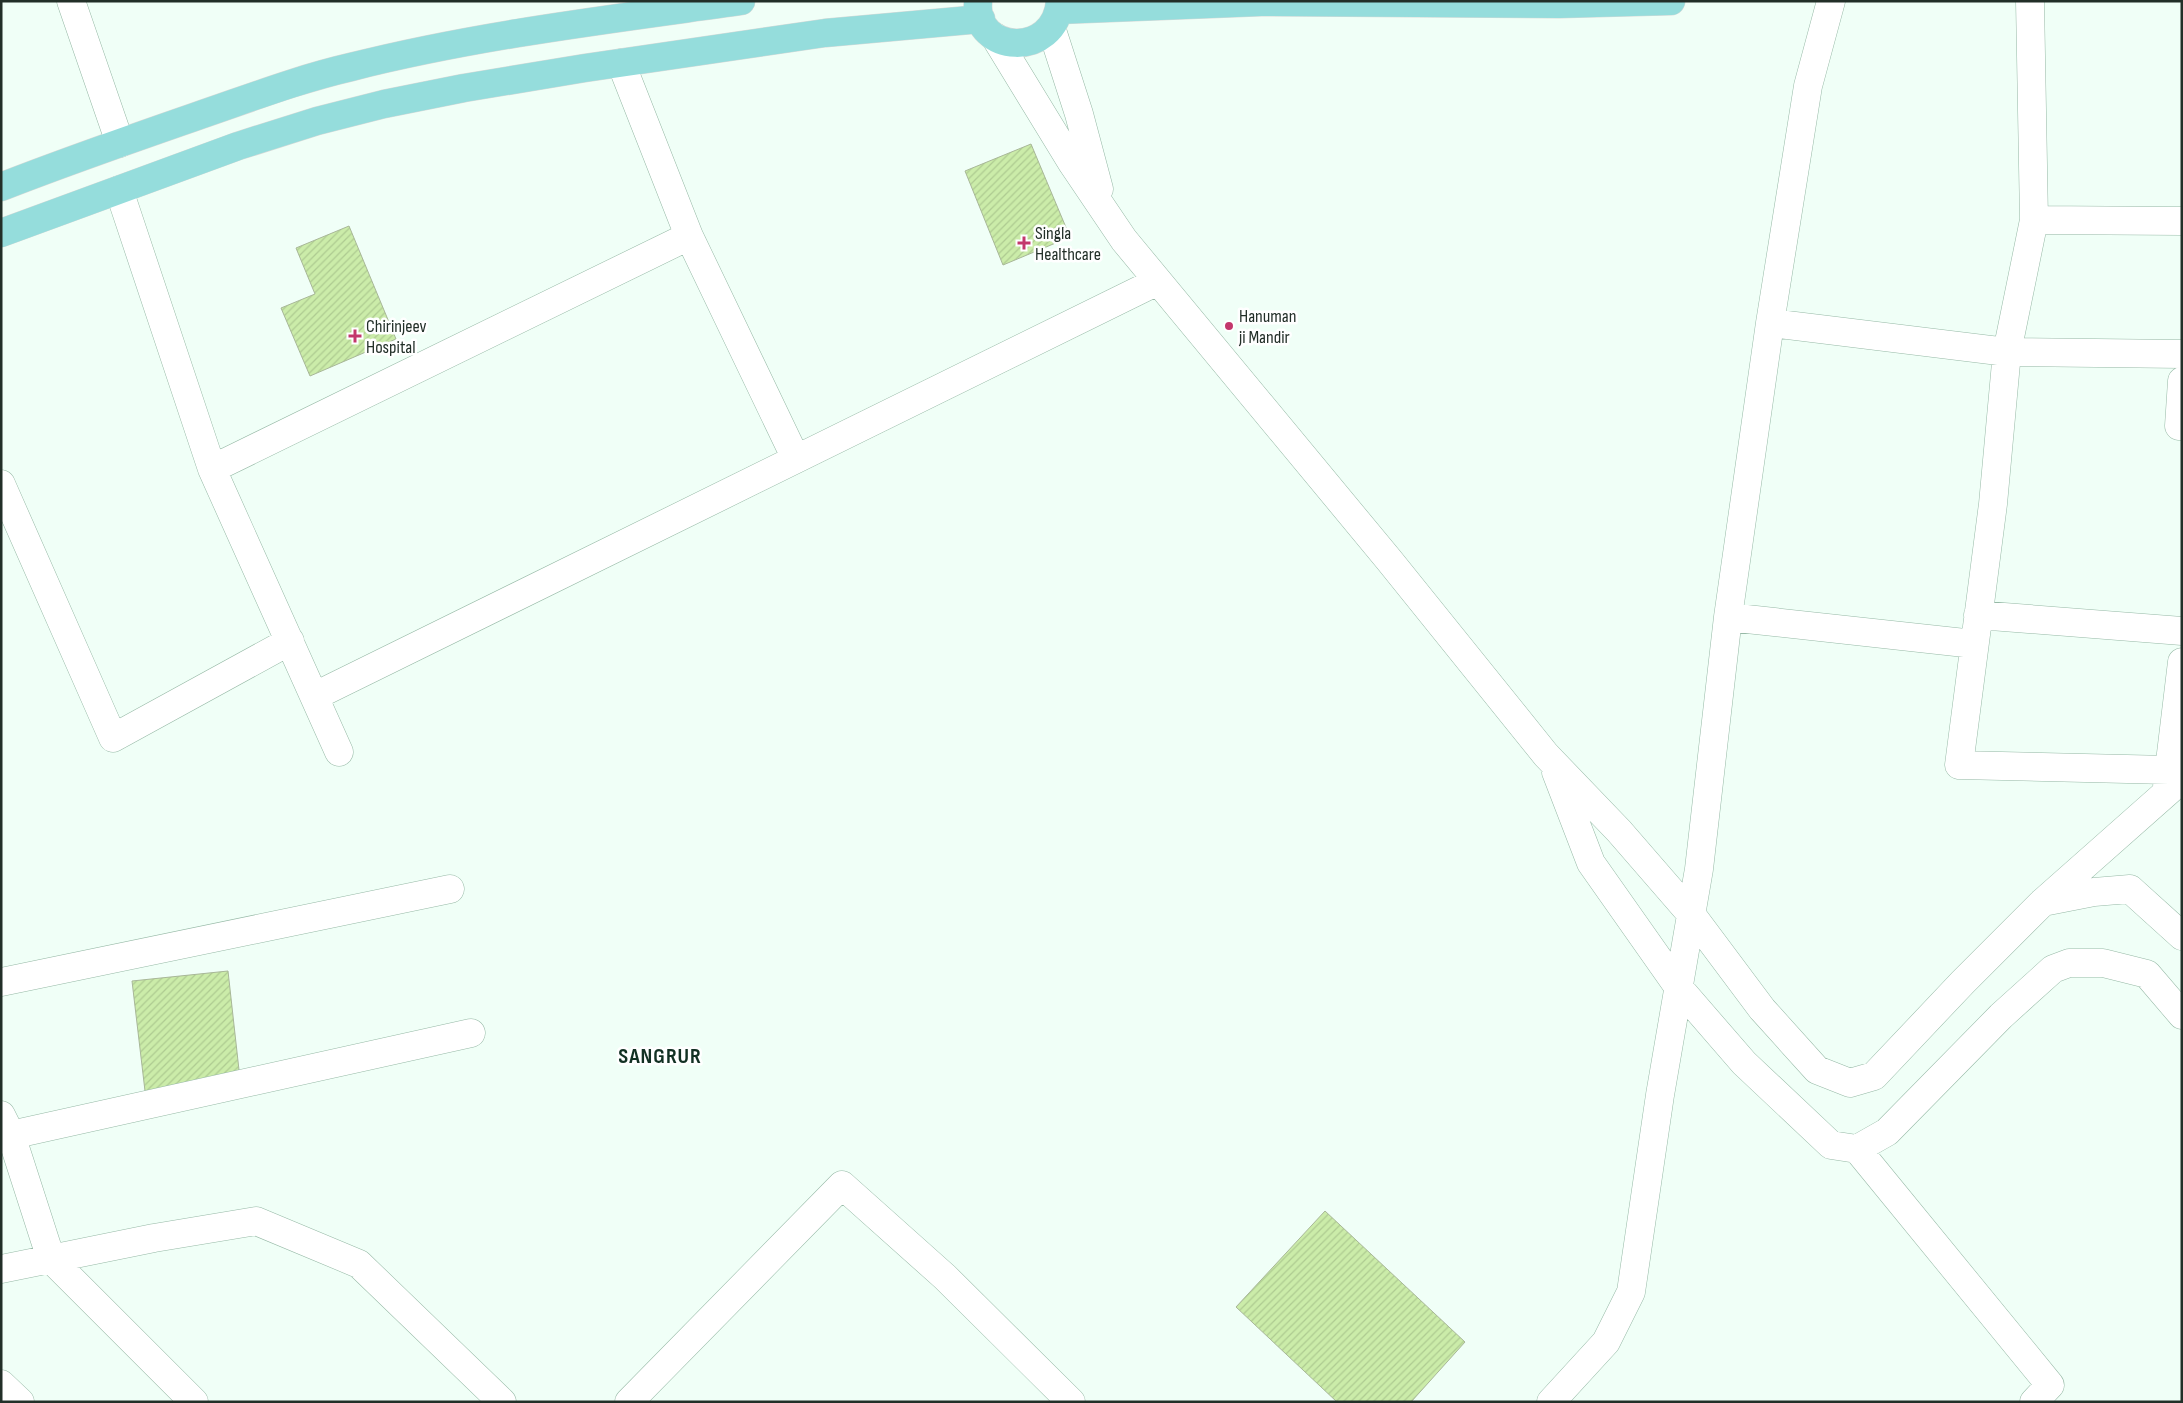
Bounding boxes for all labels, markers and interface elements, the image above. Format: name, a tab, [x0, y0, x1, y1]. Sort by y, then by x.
place label: Singla Healthcare	[1035, 223, 1101, 265]
marker: Singla Healthcare	[1017, 236, 1031, 250]
place label: Hanuman ji Mandir	[1238, 306, 1297, 348]
place label: Chirinjeev Hospital	[366, 316, 427, 358]
marker: Hanuman ji Mandir	[1223, 320, 1235, 332]
marker: Chirinjeev Hospital	[348, 329, 362, 343]
district label: SANGRUR	[618, 1043, 702, 1070]

